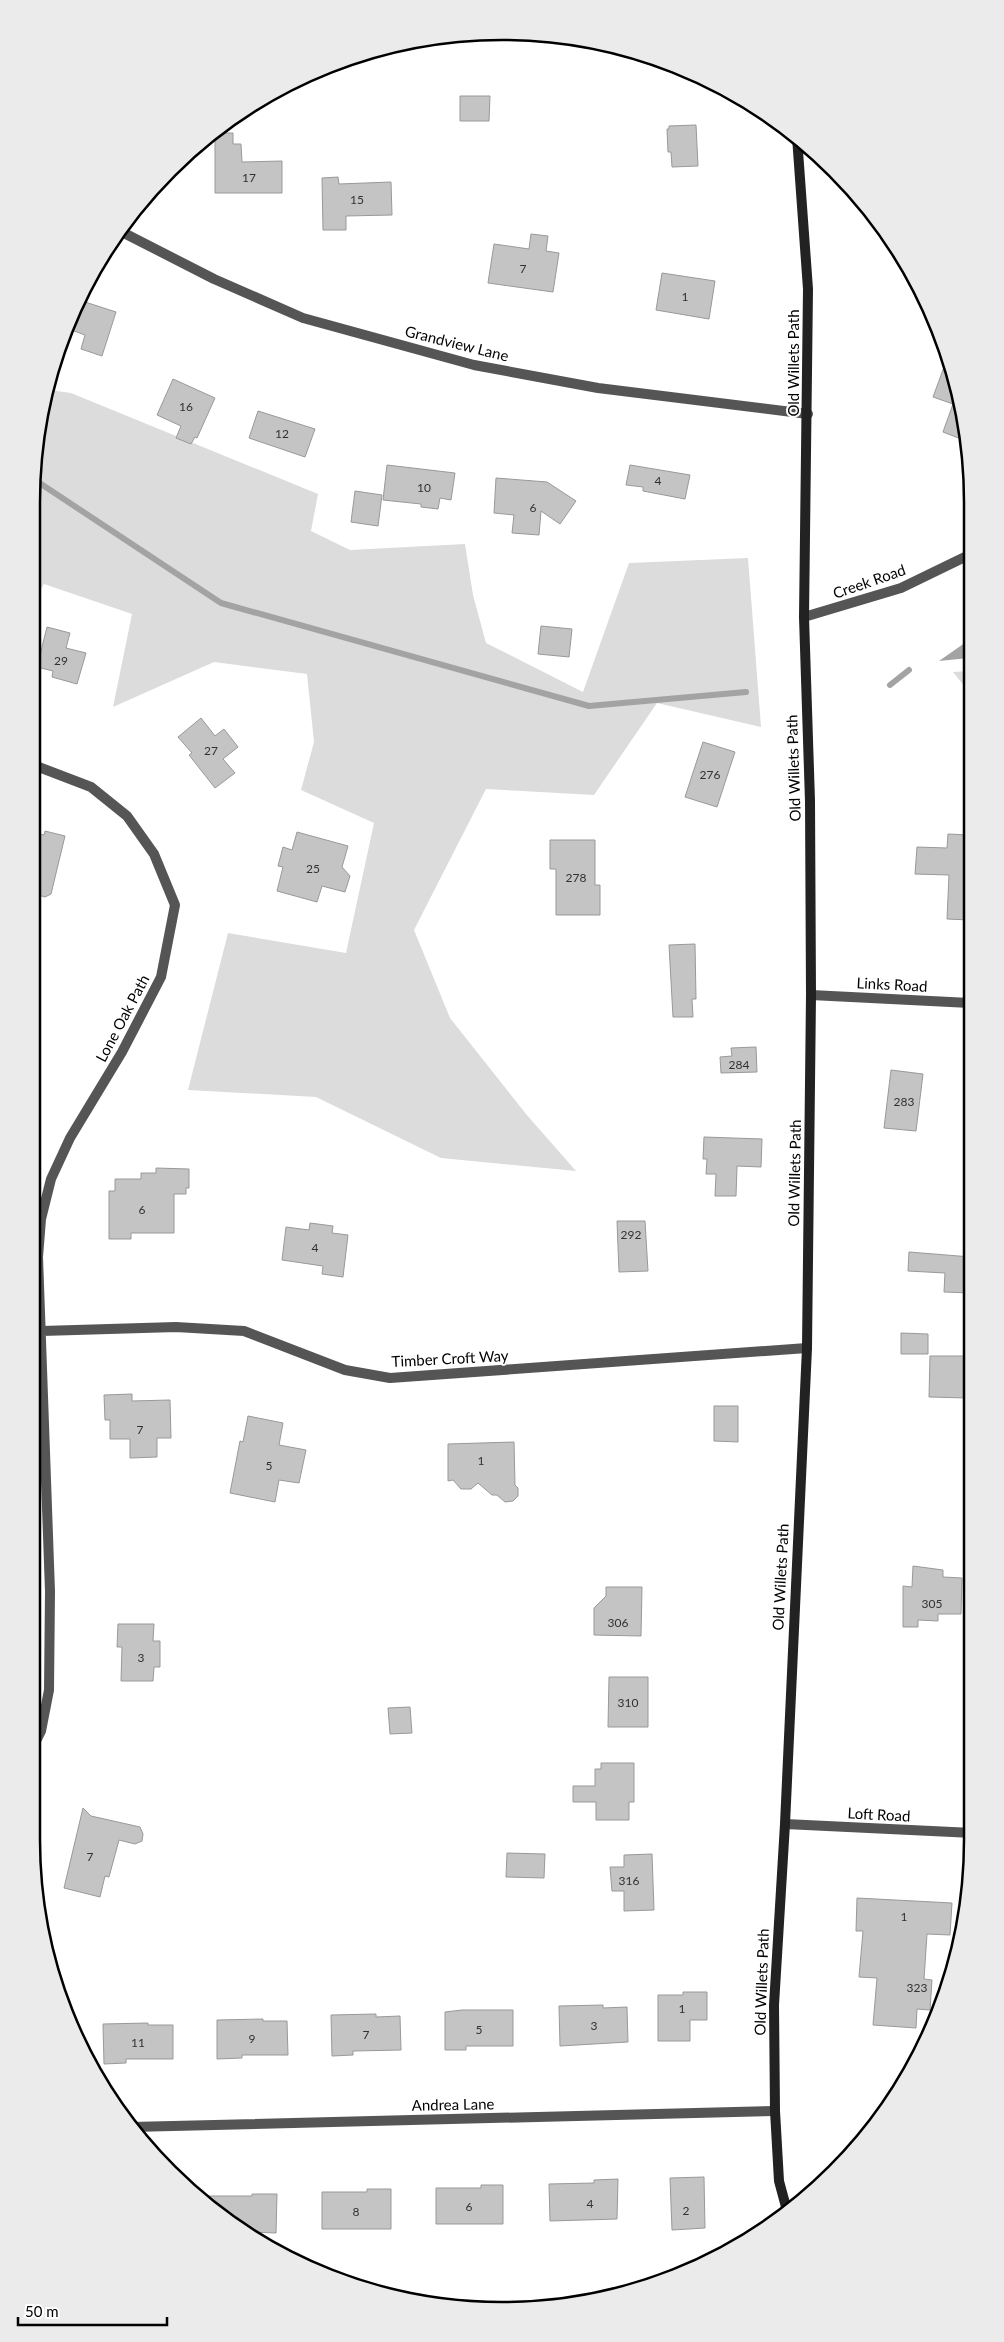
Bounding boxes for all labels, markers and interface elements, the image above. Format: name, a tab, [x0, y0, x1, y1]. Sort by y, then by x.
house number: 17	[242, 170, 256, 185]
house number: 15	[350, 192, 364, 207]
house number: 7	[520, 261, 527, 276]
house number: 1	[682, 289, 689, 304]
street label: Old Willets Path	[784, 309, 802, 417]
street label: Grandview Lane	[403, 321, 511, 365]
house number: 16	[179, 399, 193, 414]
house number: 12	[275, 426, 289, 441]
house number: 4	[655, 473, 662, 488]
house number: 10	[417, 480, 431, 495]
house number: 6	[530, 500, 537, 515]
street label: Creek Road	[830, 560, 908, 602]
house number: 29	[54, 653, 68, 668]
street label: Old Willets Path	[782, 714, 804, 822]
house number: 27	[204, 743, 218, 758]
house number: 276	[700, 767, 720, 782]
house number: 25	[306, 861, 320, 876]
house number: 278	[566, 870, 586, 885]
street label: Lone Oak Path	[91, 971, 153, 1065]
street label: Links Road	[856, 973, 928, 995]
house number: 284	[729, 1057, 749, 1072]
house number: 283	[894, 1094, 914, 1109]
street label: Old Willets Path	[784, 1119, 804, 1227]
house number: 6	[139, 1202, 146, 1217]
house number: 292	[621, 1227, 641, 1242]
house number: 4	[312, 1240, 319, 1255]
street label: Timber Croft Way	[391, 1346, 509, 1370]
house number: 7	[137, 1422, 144, 1437]
house number: 1	[478, 1453, 485, 1468]
house number: 5	[266, 1458, 273, 1473]
street label: Old Willets Path	[768, 1523, 792, 1631]
house number: 305	[922, 1596, 942, 1611]
house number: 306	[608, 1615, 628, 1630]
house number: 3	[138, 1650, 145, 1665]
house number: 310	[618, 1695, 638, 1710]
street label: Loft Road	[847, 1803, 911, 1825]
house number: 7	[87, 1849, 94, 1864]
house number: 316	[619, 1873, 639, 1888]
house number: 1	[901, 1909, 908, 1924]
street label: Old Willets Path	[750, 1928, 772, 2036]
house number: 323	[907, 1980, 927, 1995]
house number: 1	[679, 2001, 686, 2016]
house number: 3	[591, 2018, 598, 2033]
house number: 5	[476, 2022, 483, 2037]
house number: 7	[363, 2027, 370, 2042]
house number: 9	[249, 2031, 256, 2046]
house number: 11	[131, 2035, 145, 2050]
street label: Andrea Lane	[411, 2094, 495, 2114]
house number: 4	[587, 2196, 594, 2211]
house number: 6	[466, 2199, 473, 2214]
house number: 2	[683, 2203, 690, 2218]
house number: 8	[353, 2204, 360, 2219]
scale bar	[18, 2294, 166, 2326]
text: 50 m	[25, 2302, 59, 2320]

